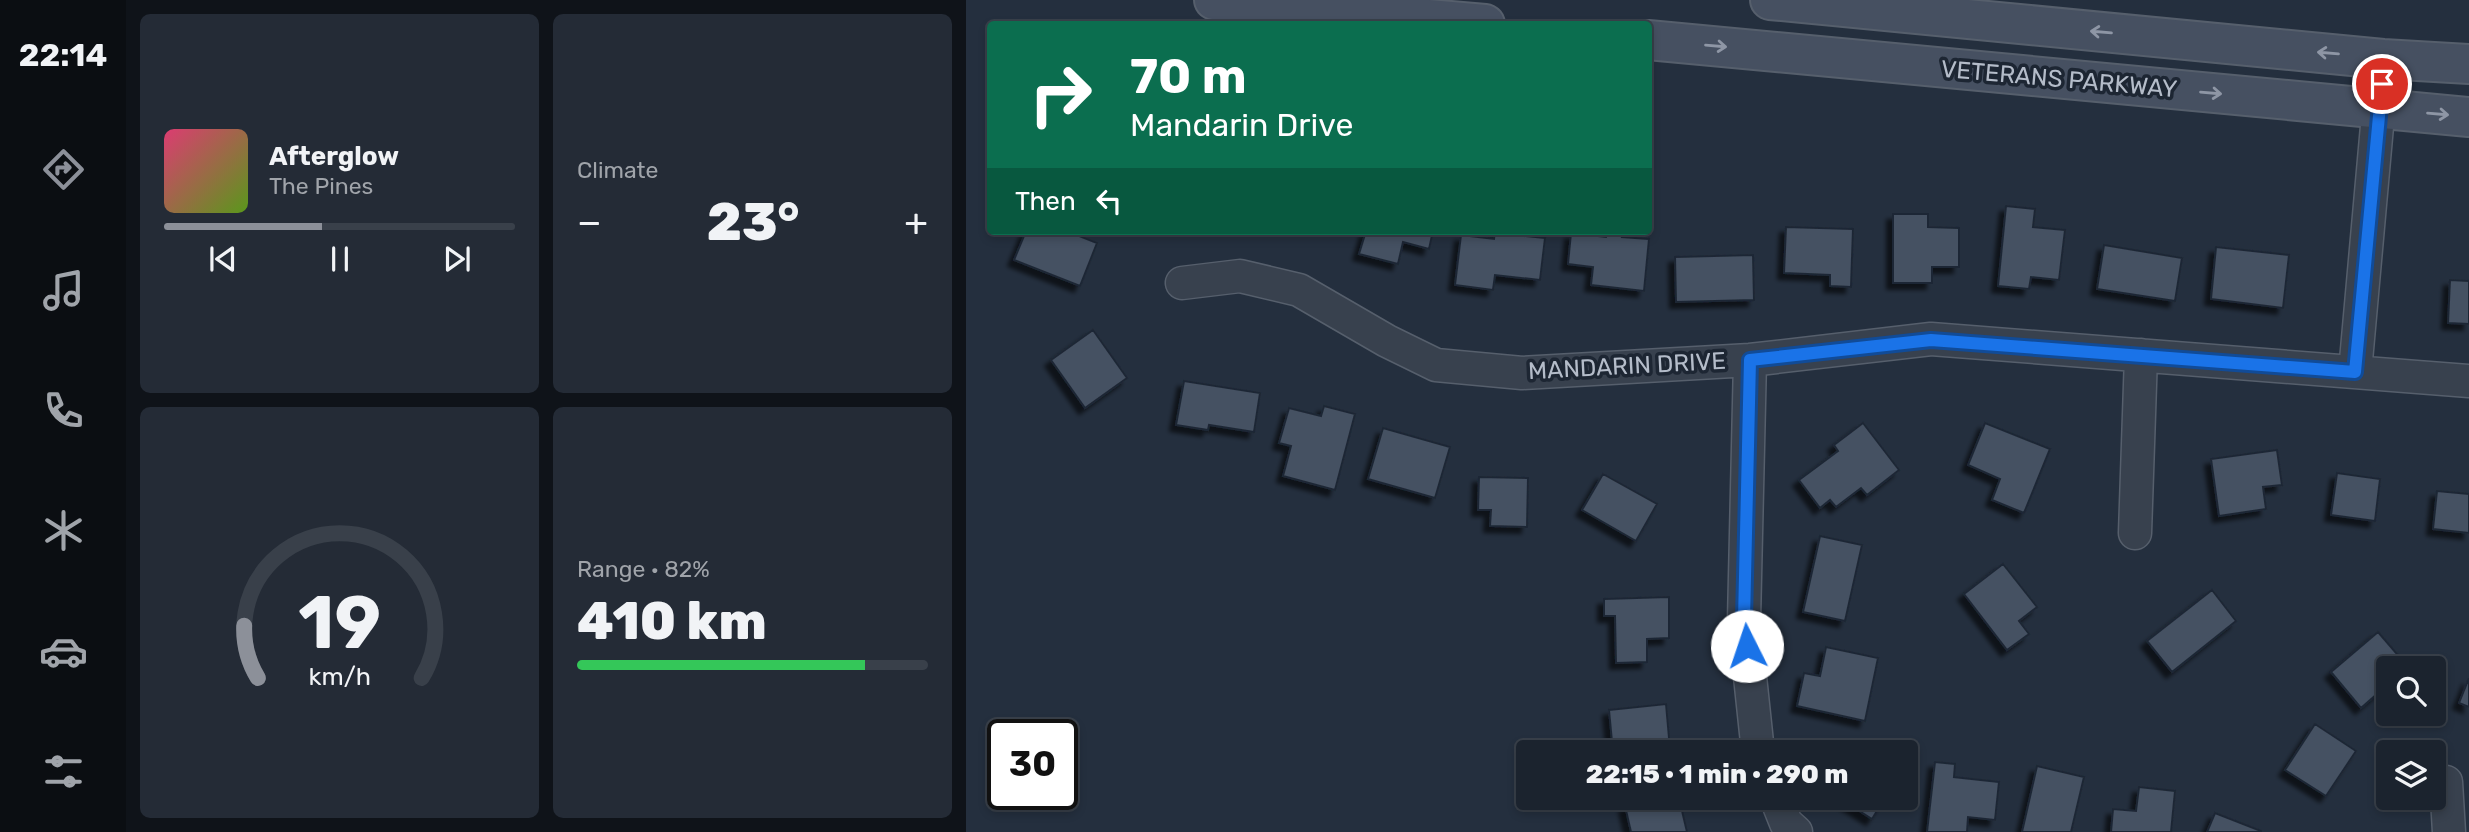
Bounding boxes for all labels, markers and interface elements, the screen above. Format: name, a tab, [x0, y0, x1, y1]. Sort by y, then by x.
one-way arrow	[2090, 25, 2113, 38]
text: 22:14	[19, 36, 107, 74]
one-way arrow	[1705, 40, 1727, 53]
text: 70 m	[1130, 47, 1247, 105]
one-way arrow	[2317, 47, 2339, 60]
icon: right	[1015, 49, 1106, 140]
pin	[2352, 54, 2412, 114]
street label: VETERANS PARKWAY	[1940, 55, 2178, 103]
icon: arrive	[2363, 65, 2401, 103]
one-way arrow	[2199, 87, 2222, 100]
text: Mandarin Drive	[1130, 106, 1353, 144]
one-way arrow	[2426, 108, 2449, 121]
text: Afterglow	[269, 141, 399, 172]
icon: directions	[39, 145, 88, 194]
text: Climate	[577, 156, 658, 184]
text: The Pines	[269, 172, 373, 200]
icon: left	[1090, 182, 1128, 220]
text: Then	[1015, 186, 1076, 217]
text: 23°	[707, 191, 799, 253]
text: −	[577, 199, 602, 245]
text: +	[904, 199, 928, 245]
icon: previous	[204, 240, 242, 278]
icon: pause	[321, 240, 359, 278]
icon: next	[438, 240, 476, 278]
icon: music	[39, 266, 88, 315]
street label: MANDARIN DRIVE	[1527, 347, 1727, 385]
icon: phone	[39, 386, 88, 435]
icon: climate	[39, 506, 88, 555]
text: Range · 82%	[577, 555, 710, 583]
text: 19	[298, 581, 381, 667]
text: 410 km	[577, 590, 767, 652]
position arrow	[1710, 609, 1784, 683]
icon: car	[39, 627, 88, 676]
map controls	[2376, 656, 2446, 810]
button: search	[2376, 656, 2446, 726]
text: km/h	[308, 662, 371, 691]
speed limit sign: 30	[987, 719, 1078, 810]
button: layers	[2376, 740, 2446, 810]
icon: filters	[39, 747, 88, 796]
text: 22:15 · 1 min · 290 m	[1586, 759, 1848, 790]

